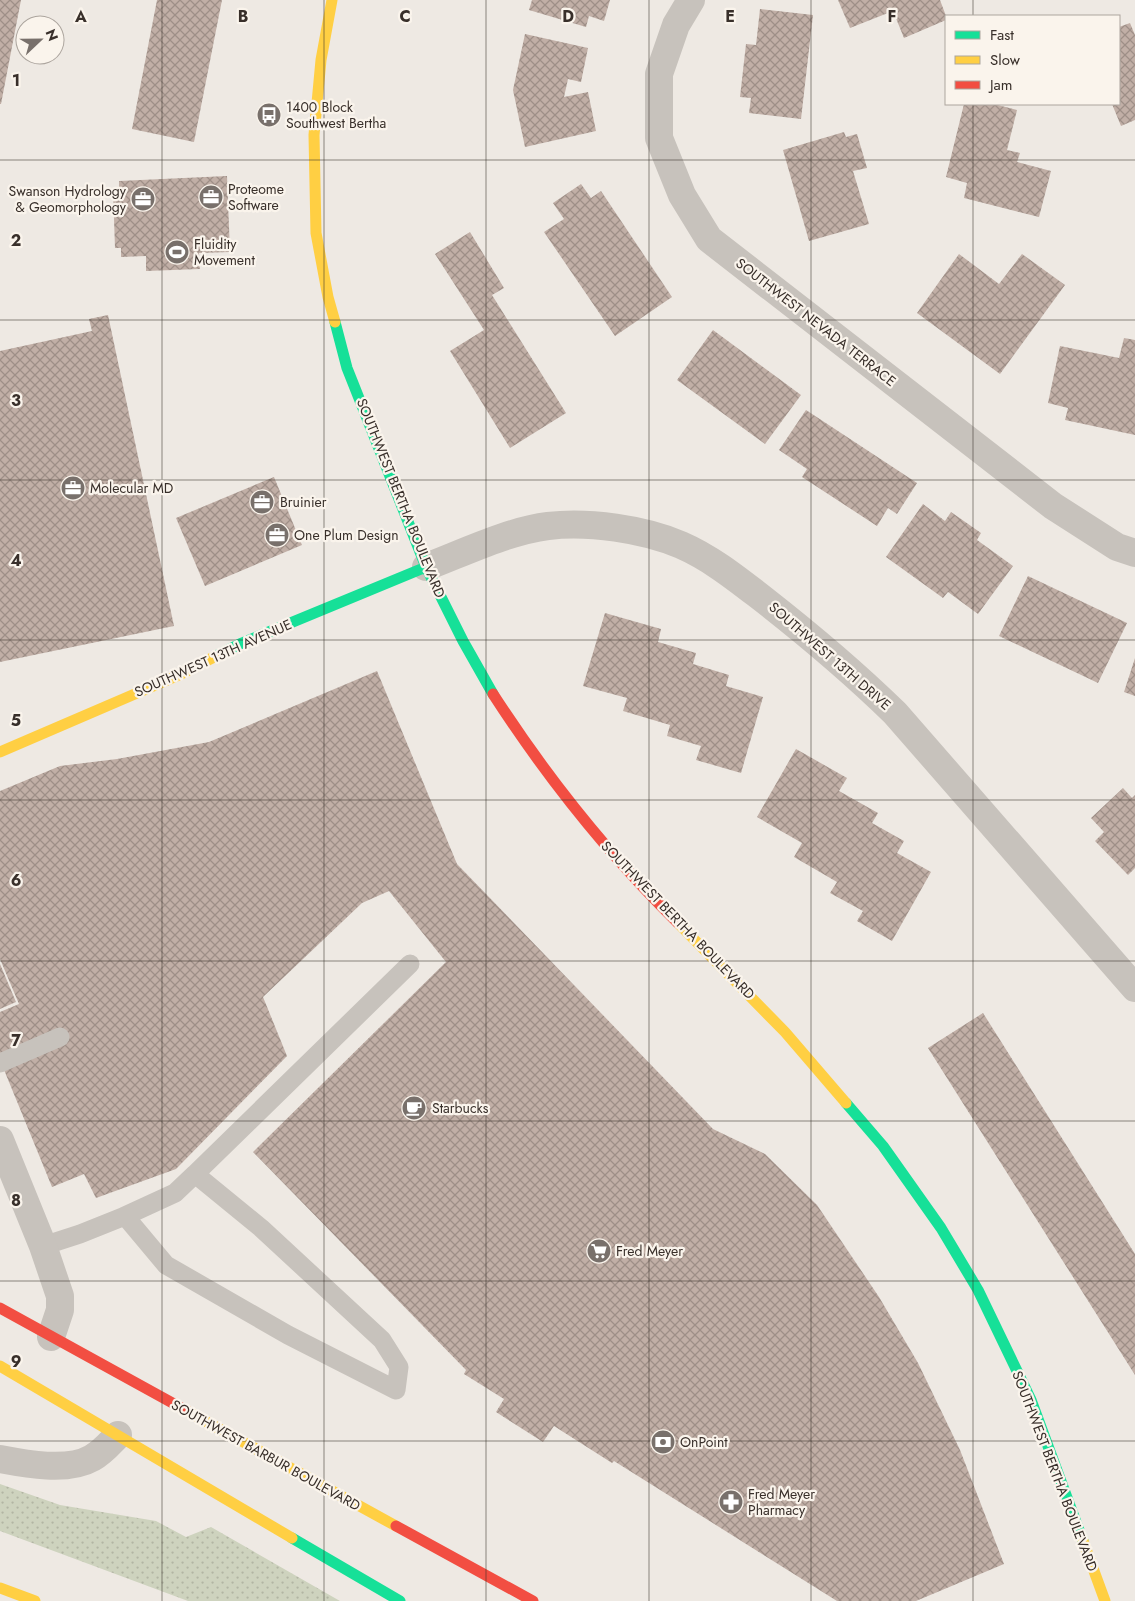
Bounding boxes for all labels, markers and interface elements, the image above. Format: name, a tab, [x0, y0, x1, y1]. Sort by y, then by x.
text: A	[74, 5, 87, 28]
text: B	[238, 5, 248, 28]
text: C	[399, 5, 411, 28]
text: D	[562, 5, 574, 28]
text: E	[725, 5, 735, 28]
text: F	[888, 5, 896, 28]
north arrow	[15, 15, 65, 65]
legend	[945, 15, 1120, 105]
text: Fast	[990, 24, 1014, 46]
text: N	[41, 26, 63, 44]
text: Slow	[990, 49, 1021, 71]
text: 1	[12, 69, 20, 92]
text: Jam	[988, 74, 1013, 96]
place label: 1400 Block Southwest Bertha	[286, 97, 386, 133]
bus stop icon: 1400 Block Southwest Bertha	[256, 102, 282, 128]
place label: Proteome Software	[228, 179, 284, 215]
place label: Swanson Hydrology & Geomorphology	[8, 181, 127, 217]
office icon: Proteome Software	[198, 184, 224, 210]
office icon: Swanson Hydrology & Geomorphology	[130, 186, 156, 212]
text: 2	[11, 229, 21, 252]
place label: Fluidity Movement	[194, 234, 255, 270]
sports icon: Fluidity Movement	[164, 239, 190, 265]
street label: SOUTHWEST NEVADA TERRACE	[732, 253, 900, 391]
text: 3	[11, 389, 21, 412]
street label: SOUTHWEST BERTHA BOULEVARD	[352, 395, 450, 601]
office icon: Molecular MD	[60, 475, 86, 501]
place label: Molecular MD	[90, 478, 173, 498]
office icon: Bruinier	[249, 489, 275, 515]
place label: Bruinier	[280, 492, 327, 512]
office icon: One Plum Design	[264, 522, 290, 548]
place label: One Plum Design	[294, 525, 399, 545]
text: 4	[10, 549, 22, 572]
street label: SOUTHWEST 13TH DRIVE	[765, 597, 895, 715]
street label: SOUTHWEST 13TH AVENUE	[131, 614, 295, 702]
text: 5	[11, 709, 21, 732]
street label: SOUTHWEST BERTHA BOULEVARD	[597, 836, 759, 1004]
text: 6	[11, 869, 21, 892]
text: 7	[11, 1029, 21, 1052]
cafe icon: Starbucks	[401, 1095, 427, 1121]
place label: Starbucks	[432, 1098, 489, 1118]
text: 8	[11, 1189, 21, 1212]
supermarket icon: Fred Meyer	[586, 1238, 612, 1264]
place label: Fred Meyer	[616, 1241, 683, 1261]
text: 9	[11, 1350, 21, 1373]
street label: SOUTHWEST BERTHA BOULEVARD	[1007, 1368, 1103, 1574]
street label: SOUTHWEST BARBUR BOULEVARD	[168, 1395, 364, 1515]
bank icon: OnPoint	[650, 1429, 676, 1455]
place label: OnPoint	[680, 1432, 728, 1452]
place label: Fred Meyer Pharmacy	[748, 1484, 815, 1520]
pharmacy icon: Fred Meyer Pharmacy	[718, 1489, 744, 1515]

